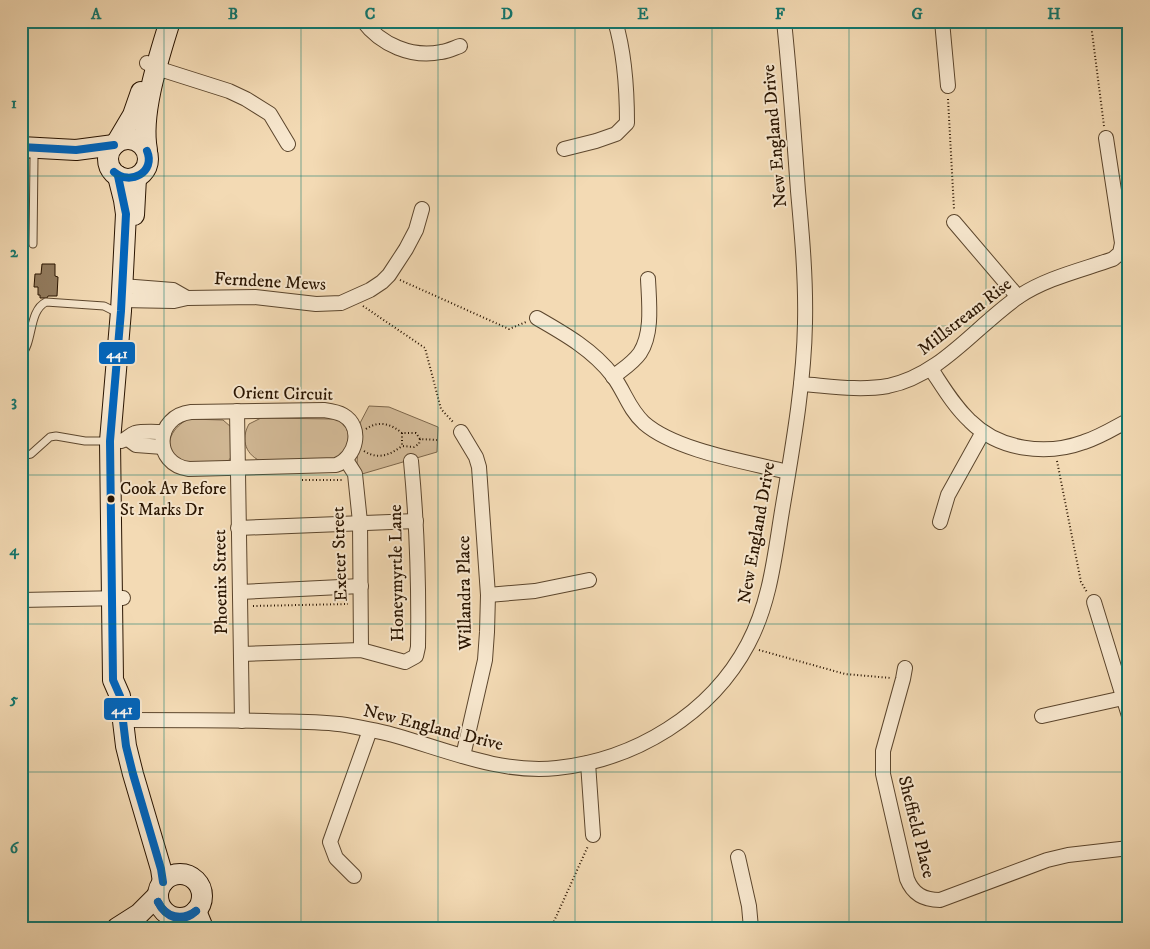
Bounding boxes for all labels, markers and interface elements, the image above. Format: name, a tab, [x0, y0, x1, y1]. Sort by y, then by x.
text: A	[90, 4, 102, 24]
text: B	[228, 4, 238, 24]
text: C	[365, 4, 375, 24]
text: D	[501, 4, 513, 24]
text: E	[637, 4, 649, 24]
text: F	[775, 4, 785, 24]
text: G	[911, 4, 923, 24]
text: H	[1047, 4, 1061, 24]
street label: New England Drive	[758, 64, 792, 208]
text: 1	[11, 93, 17, 113]
text: 2	[10, 242, 19, 262]
street label: Ferndene Mews	[213, 268, 327, 296]
street label: Millstream Rise	[914, 274, 1016, 360]
line badge: 441	[98, 341, 136, 365]
text: 441	[105, 345, 128, 363]
street label: Orient Circuit	[233, 382, 334, 406]
text: 3	[11, 391, 17, 411]
street label: New England Drive	[734, 460, 780, 606]
place label: Cook Av Before St Marks Dr	[120, 478, 226, 521]
marker: Cook Av Before St Marks Dr	[106, 494, 116, 504]
street label: Honeymyrtle Lane	[385, 504, 409, 642]
street label: Exeter Street	[327, 506, 353, 602]
street label: Phoenix Street	[209, 529, 233, 635]
street label: Willandra Place	[453, 535, 477, 652]
text: 4	[8, 540, 19, 560]
text: 5	[9, 689, 18, 709]
line badge: 441	[103, 697, 141, 721]
street label: New England Drive	[361, 700, 505, 756]
text: 441	[110, 701, 133, 719]
street label: Sheffield Place	[893, 774, 939, 880]
text: 6	[10, 838, 20, 858]

